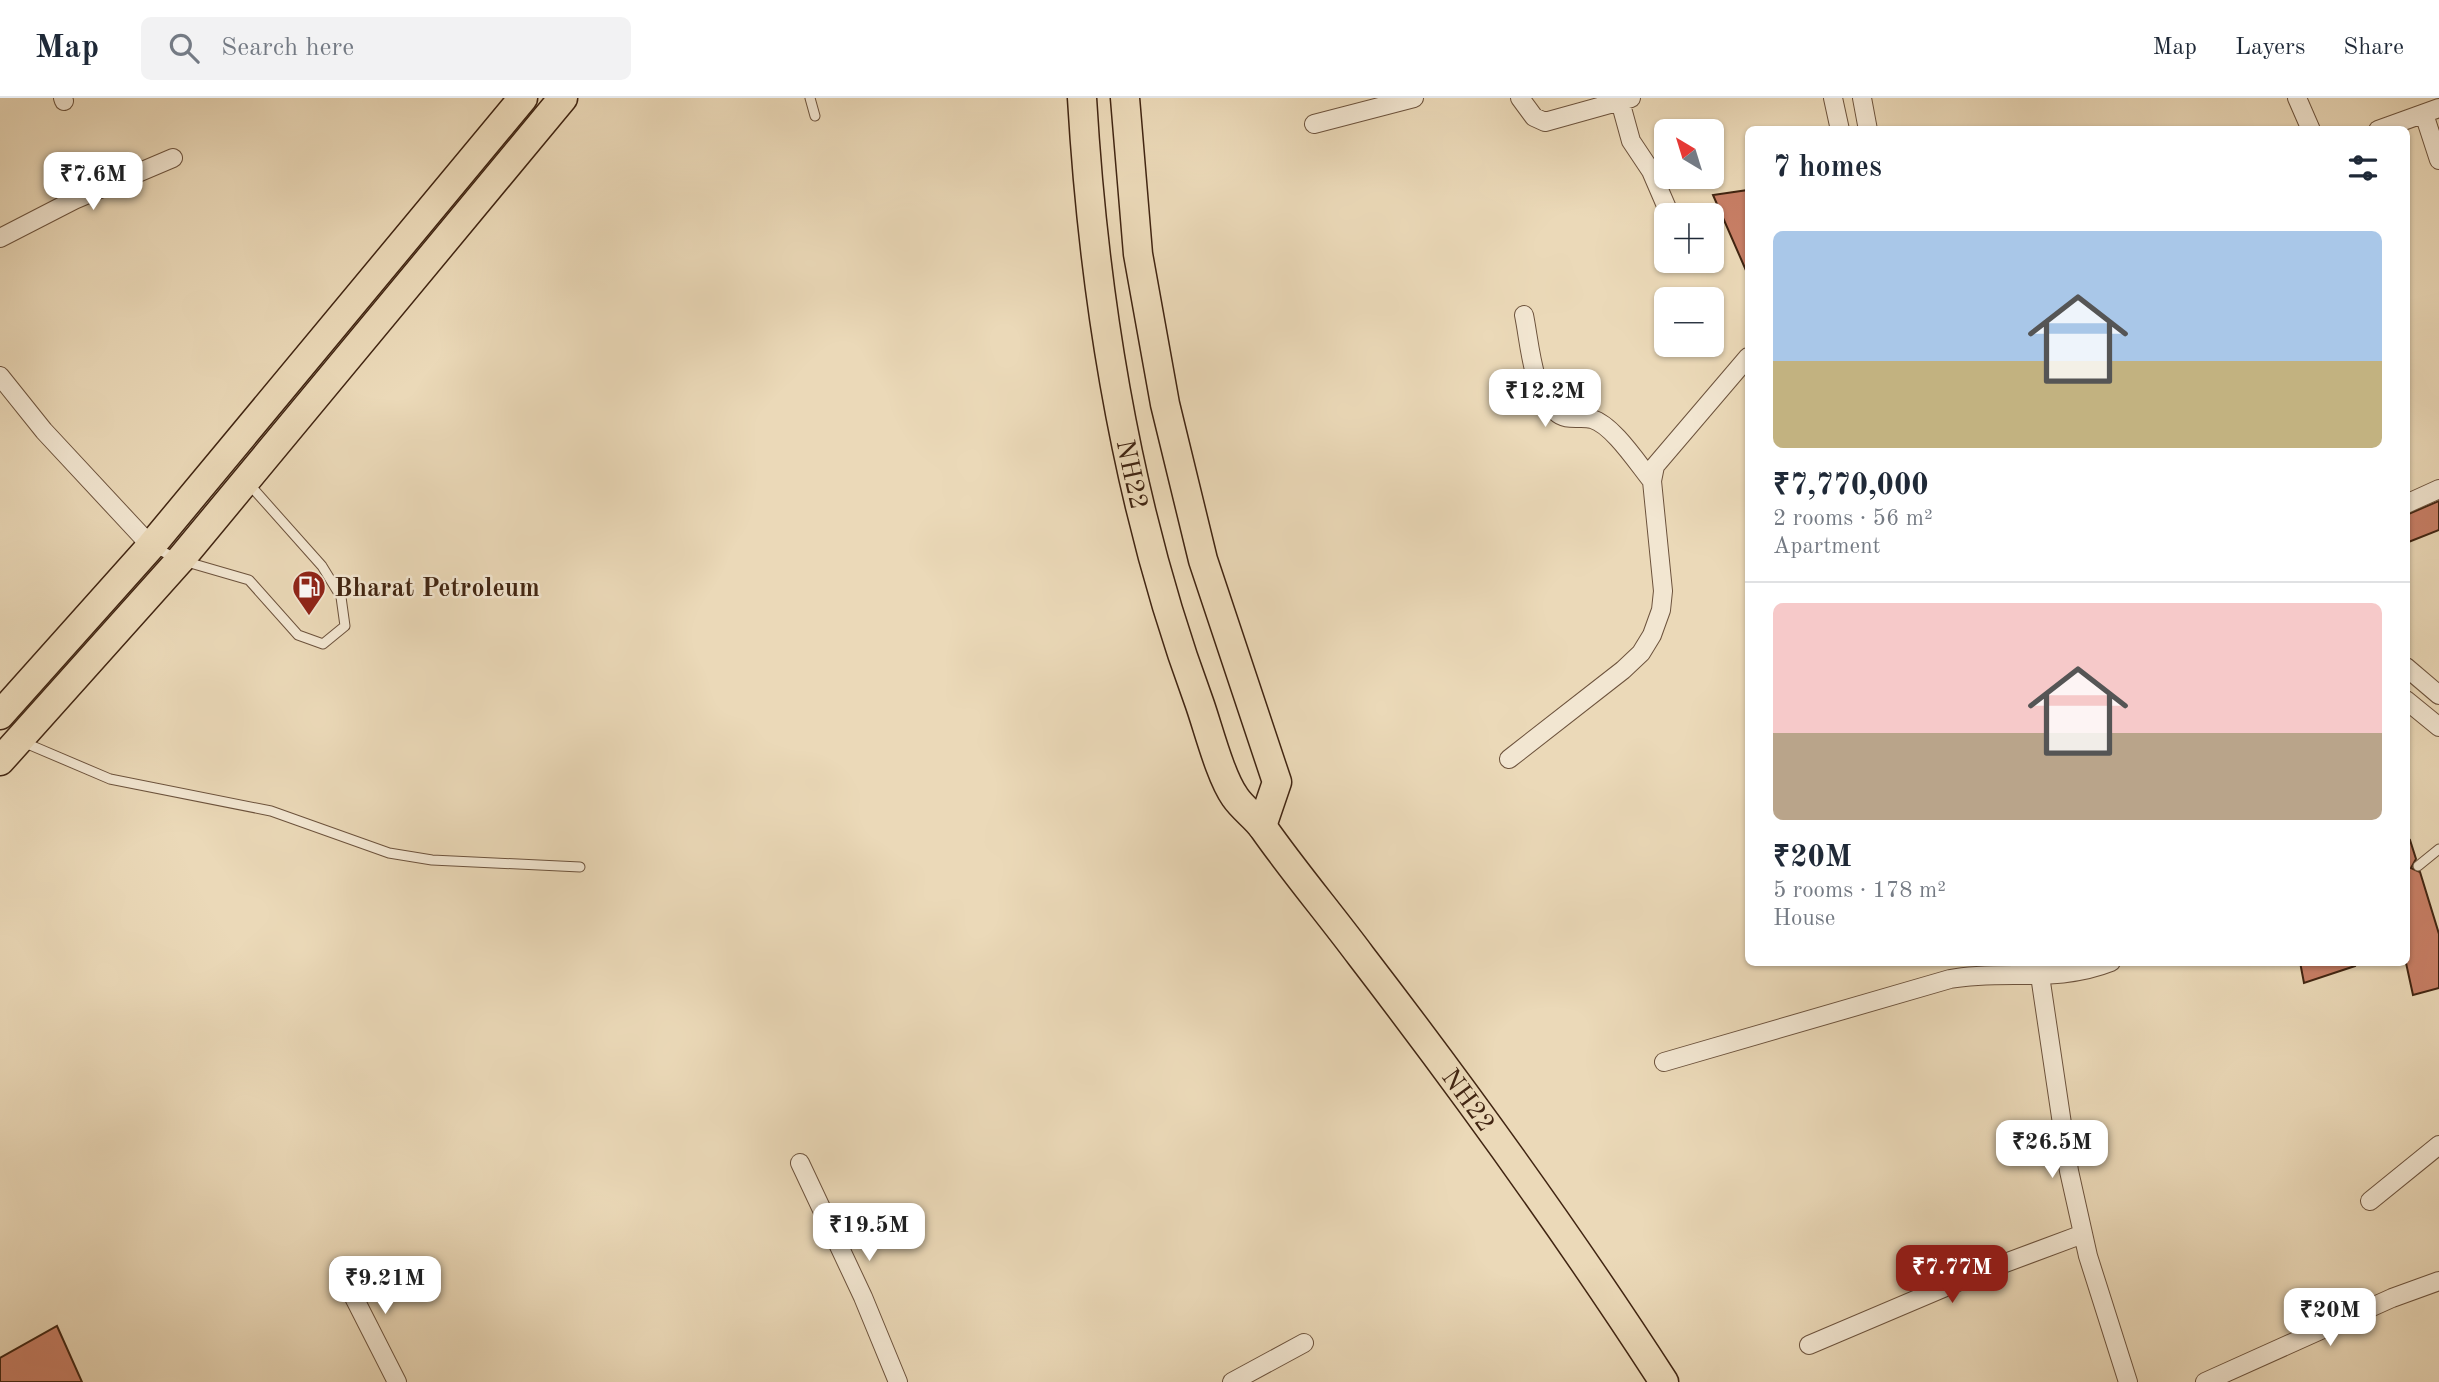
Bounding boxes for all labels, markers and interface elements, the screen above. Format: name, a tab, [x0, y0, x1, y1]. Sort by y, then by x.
search box	[141, 17, 631, 80]
icon: search	[165, 29, 203, 67]
text: Map	[35, 32, 99, 65]
text: Search here	[221, 35, 354, 61]
text: Map	[2153, 36, 2197, 60]
text: Layers	[2235, 36, 2305, 60]
text: Share	[2343, 36, 2404, 60]
north arrow	[1654, 119, 1724, 189]
map controls	[1654, 119, 1724, 357]
icon: filters	[2344, 149, 2382, 187]
pin: ₹7.6M	[44, 152, 142, 212]
text: 7 homes	[1773, 153, 1882, 183]
text: ₹7.6M	[60, 163, 126, 186]
button: +	[1654, 203, 1724, 273]
icon: home	[2015, 276, 2141, 402]
button: −	[1654, 287, 1724, 357]
pin: ₹12.2M	[1488, 370, 1602, 429]
text: ₹12.2M	[1505, 380, 1585, 403]
street label: NH22	[1111, 437, 1151, 512]
text: ₹7,770,000	[1773, 471, 1929, 501]
text: 2 rooms · 56 m²	[1773, 507, 1933, 530]
text: Apartment	[1773, 535, 1881, 558]
fuel station icon: Bharat Petroleum	[290, 568, 328, 617]
place label: Bharat Petroleum	[334, 576, 540, 602]
icon: home	[2015, 648, 2141, 774]
text: ₹20M	[1773, 843, 1852, 873]
text: 5 rooms · 178 m²	[1773, 879, 1946, 902]
text: House	[1773, 907, 1835, 930]
street label: NH22	[1436, 1065, 1499, 1137]
pin: ₹26.5M	[1995, 1121, 2109, 1180]
text: ₹26.5M	[2012, 1131, 2092, 1154]
pin: ₹19.5M	[812, 1204, 926, 1263]
text: ₹19.5M	[829, 1214, 909, 1237]
pin: ₹7.77M	[1895, 1246, 2009, 1305]
pin: ₹9.21M	[328, 1256, 442, 1316]
text: ₹7.77M	[1912, 1256, 1992, 1279]
text: ₹9.21M	[345, 1267, 425, 1290]
pin: ₹20M	[2289, 1288, 2371, 1348]
text: ₹20M	[2300, 1299, 2360, 1322]

